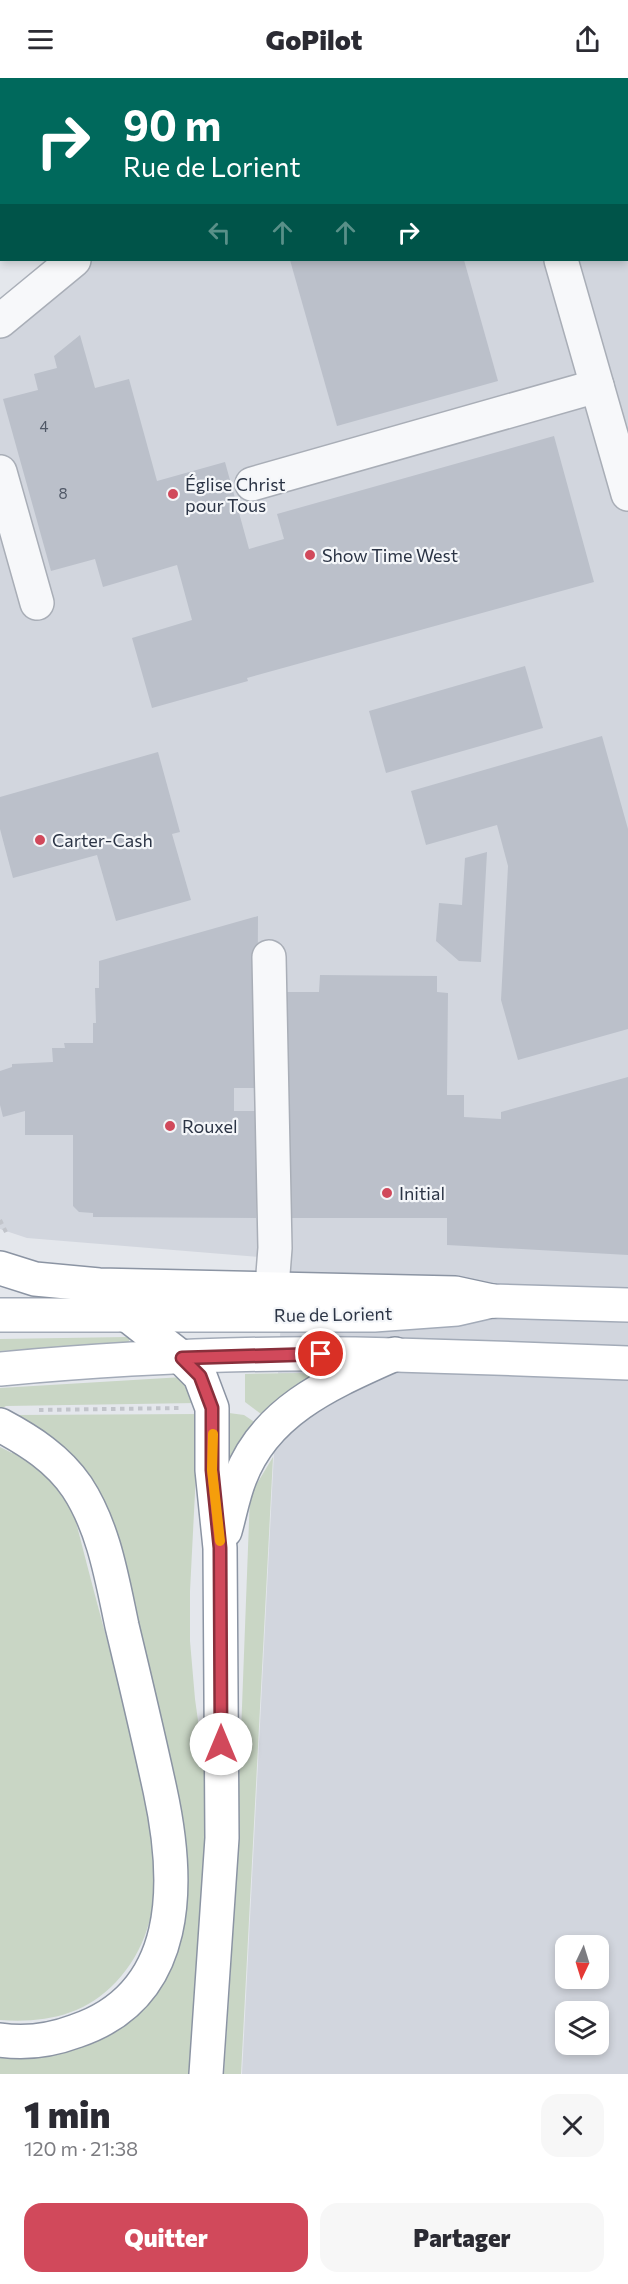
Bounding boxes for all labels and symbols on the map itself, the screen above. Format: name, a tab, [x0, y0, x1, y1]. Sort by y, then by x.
house number: 4	[40, 417, 49, 435]
place label: Église Christ pour Tous	[185, 473, 286, 516]
house number: 8	[58, 484, 68, 502]
marker: Église Christ pour Tous	[166, 487, 180, 501]
place label: Show Time West	[322, 544, 458, 566]
marker: Show Time West	[303, 548, 317, 562]
place label: Carter-Cash	[52, 829, 153, 851]
marker: Carter-Cash	[33, 833, 47, 847]
place label: Rouxel	[182, 1115, 238, 1137]
marker: Rouxel	[163, 1119, 177, 1133]
place label: Initial	[399, 1182, 445, 1204]
marker: Initial	[380, 1186, 394, 1200]
street label: Rue de Lorient	[274, 1302, 392, 1326]
pin	[295, 1328, 346, 1379]
position arrow	[189, 1712, 253, 1776]
north arrow	[555, 1935, 609, 1989]

